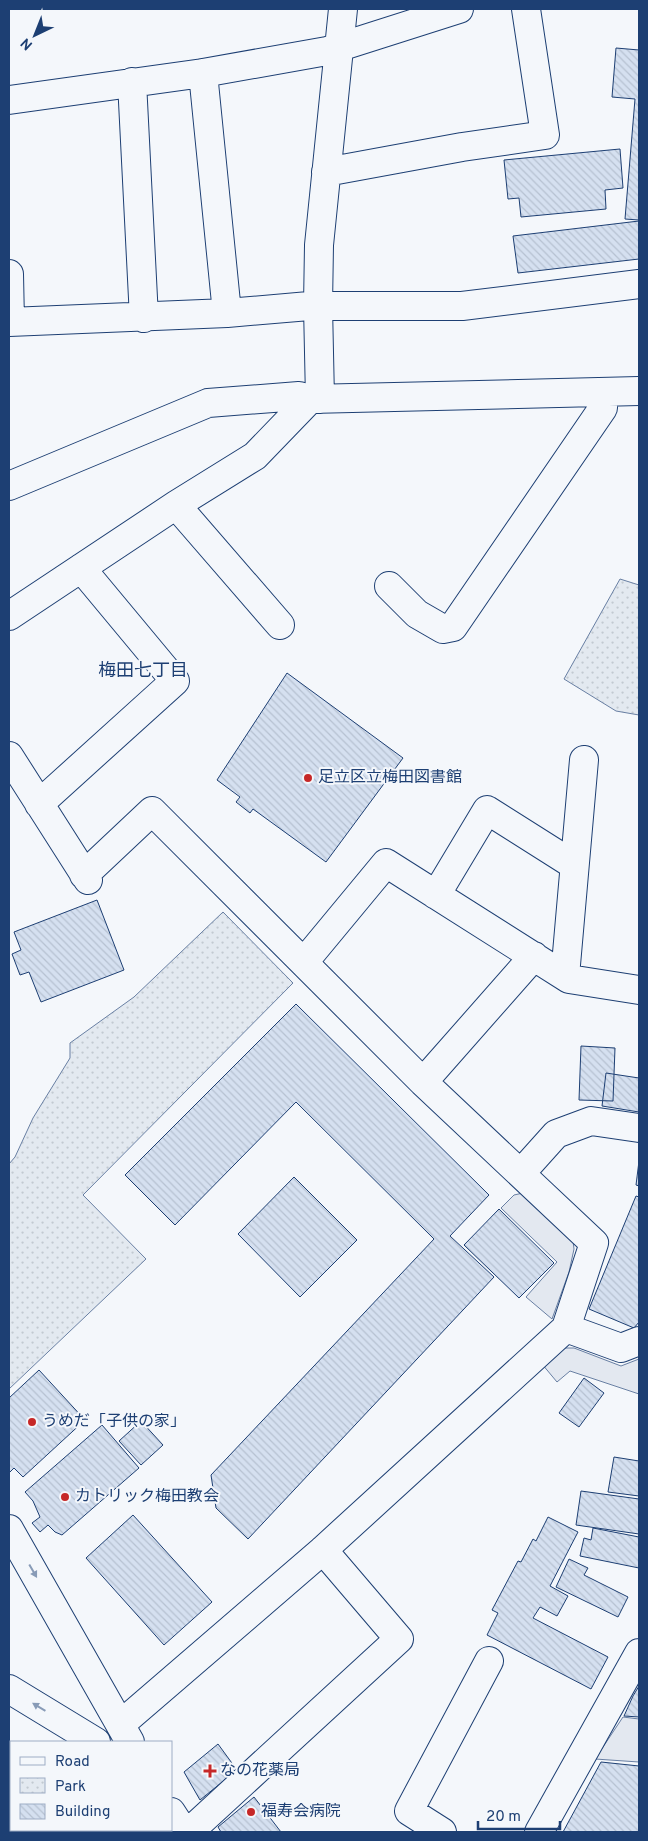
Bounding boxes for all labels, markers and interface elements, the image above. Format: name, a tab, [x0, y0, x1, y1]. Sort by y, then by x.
north arrow	[10, 10, 60, 60]
text: N	[18, 34, 37, 53]
district label: 梅田七丁目	[98, 660, 188, 683]
place label: 足立区立梅田図書館	[318, 768, 462, 788]
marker: 足立区立梅田図書館	[302, 772, 314, 784]
place label: うめだ「子供の家」	[42, 1412, 186, 1432]
marker: うめだ「子供の家」	[26, 1416, 38, 1428]
place label: カトリック梅田教会	[75, 1487, 219, 1507]
marker: カトリック梅田教会	[59, 1491, 71, 1503]
one-way arrow	[29, 1564, 37, 1579]
one-way arrow	[33, 1703, 46, 1712]
legend	[10, 1741, 172, 1831]
text: Road	[55, 1753, 90, 1772]
place label: なの花薬局	[220, 1761, 300, 1781]
marker: なの花薬局	[204, 1765, 216, 1777]
text: Park	[55, 1778, 86, 1797]
scale bar	[478, 1798, 560, 1830]
place label: 福寿会病院	[261, 1802, 341, 1822]
text: Building	[55, 1803, 110, 1822]
marker: 福寿会病院	[245, 1806, 257, 1818]
text: 20 m	[486, 1808, 521, 1827]

